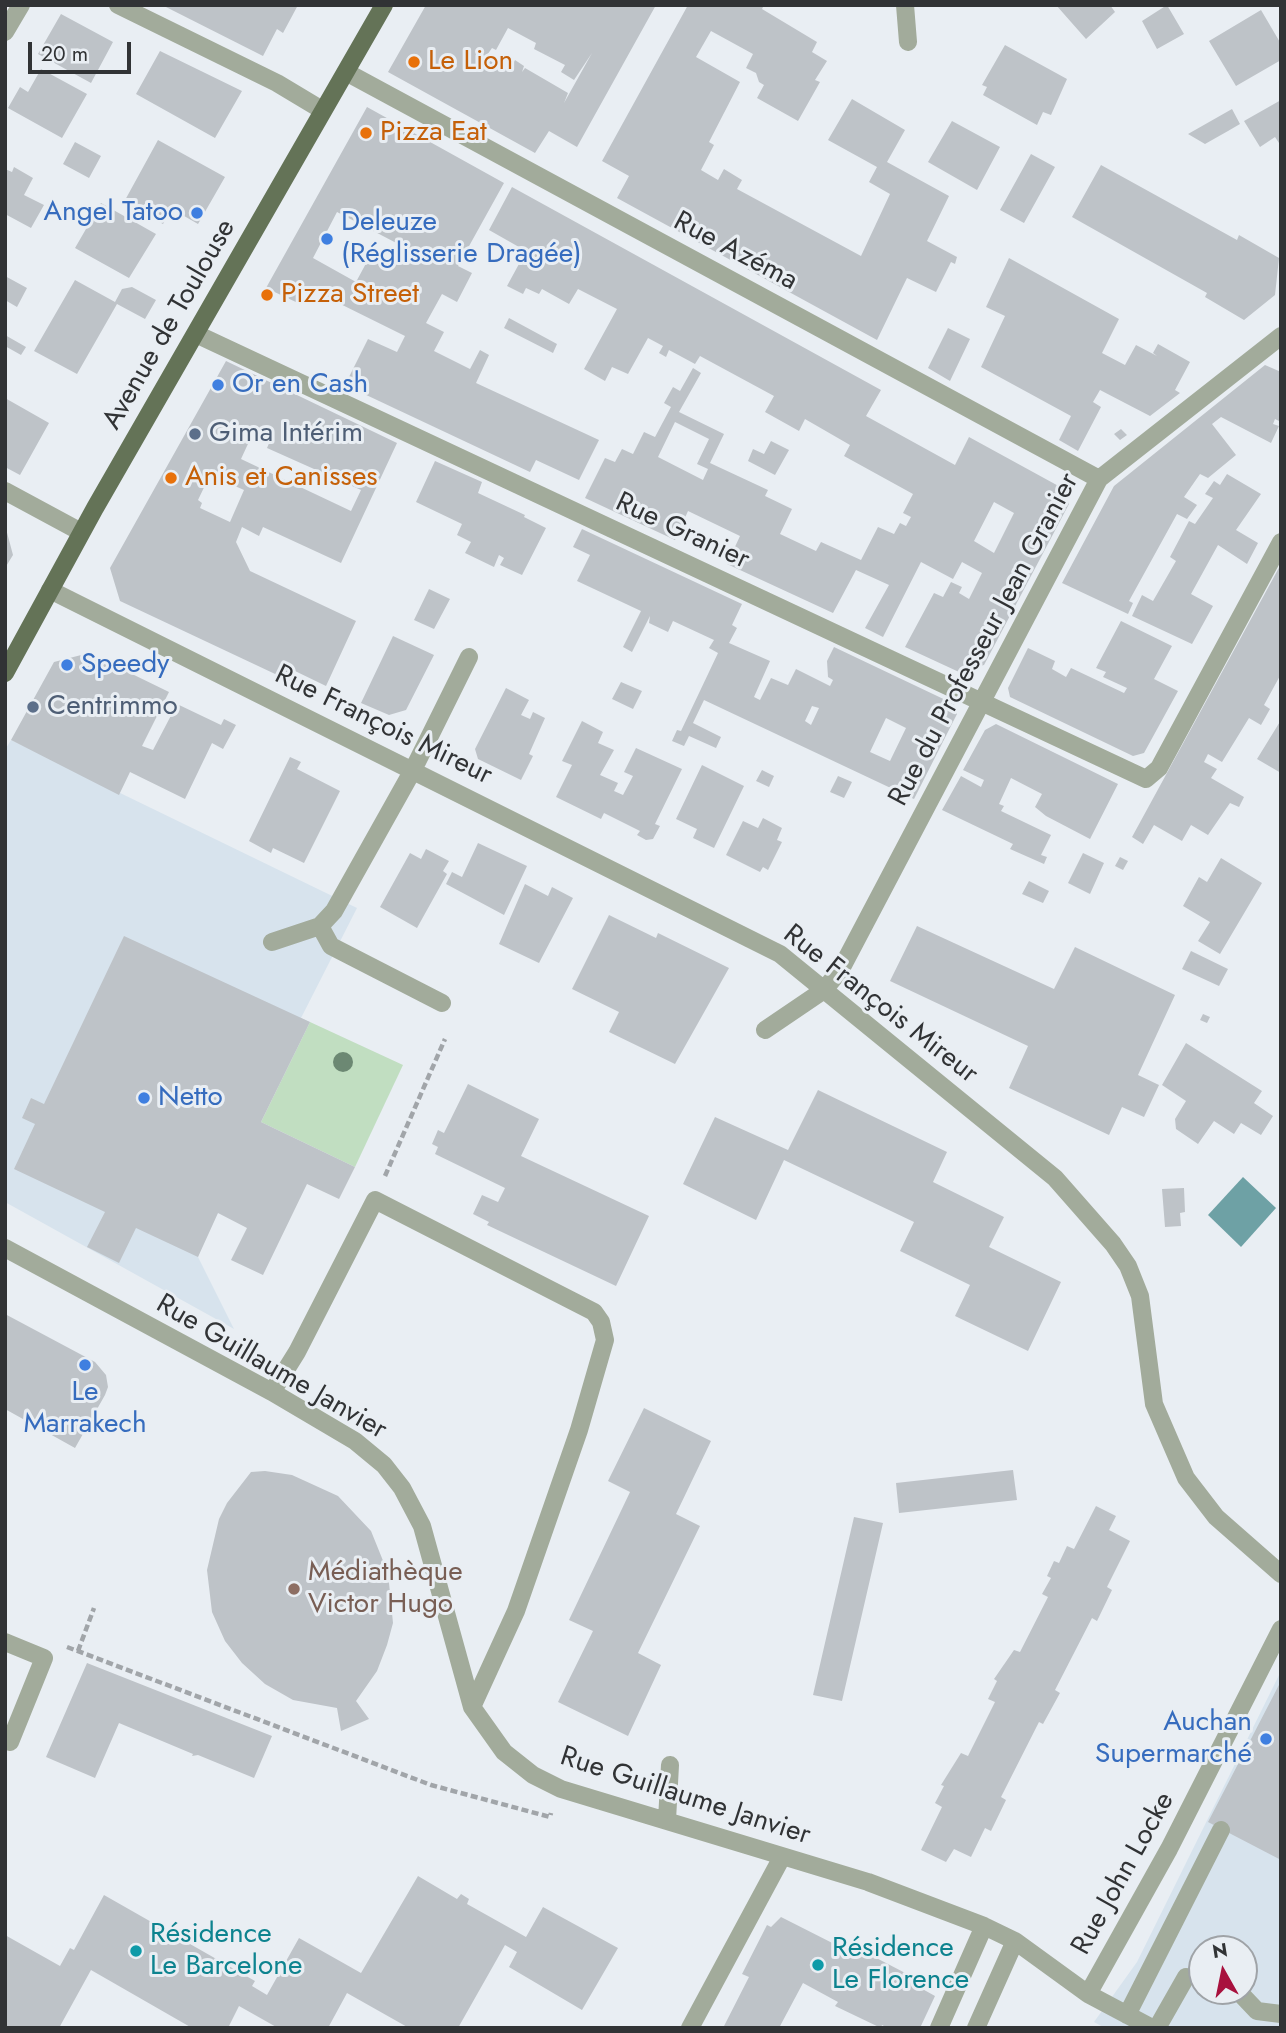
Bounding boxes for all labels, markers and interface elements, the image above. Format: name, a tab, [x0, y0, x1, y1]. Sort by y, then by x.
scale bar	[32, 28, 135, 72]
text: 20 m	[41, 39, 88, 69]
place label: Le Lion	[428, 45, 513, 79]
marker: Le Lion	[406, 54, 422, 70]
place label: Pizza Eat	[380, 116, 487, 150]
marker: Pizza Eat	[358, 125, 374, 141]
place label: Angel Tatoo	[44, 196, 183, 230]
marker: Angel Tatoo	[189, 205, 205, 221]
street label: Rue Azéma	[667, 205, 803, 299]
place label: Deleuze (Réglisserie Dragée)	[341, 206, 582, 272]
street label: Avenue de Toulouse	[96, 214, 244, 436]
marker: Deleuze (Réglisserie Dragée)	[319, 231, 335, 247]
place label: Pizza Street	[281, 278, 419, 312]
marker: Pizza Street	[259, 287, 275, 303]
place label: Or en Cash	[232, 368, 368, 402]
marker: Or en Cash	[210, 377, 226, 393]
place label: Gima Intérim	[209, 417, 363, 451]
marker: Gima Intérim	[187, 426, 203, 442]
place label: Anis et Canisses	[185, 461, 378, 495]
street label: Rue du Professeur Jean Granier	[883, 468, 1087, 812]
marker: Anis et Canisses	[163, 470, 179, 486]
street label: Rue Granier	[610, 486, 754, 578]
place label: Speedy	[81, 648, 169, 682]
marker: Speedy	[59, 657, 75, 673]
street label: Rue François Mireur	[269, 659, 497, 793]
place label: Centrimmo	[47, 690, 178, 724]
marker: Centrimmo	[25, 699, 41, 715]
street label: Rue François Mireur	[776, 919, 984, 1091]
place label: Netto	[158, 1081, 223, 1115]
marker: Netto	[136, 1090, 152, 1106]
street label: Rue Guillaume Janvier	[150, 1288, 392, 1448]
marker: Le Marrakech	[77, 1357, 93, 1373]
place label: Le Marrakech	[23, 1376, 147, 1442]
place label: Médiathèque Victor Hugo	[308, 1556, 463, 1622]
marker: Médiathèque Victor Hugo	[286, 1581, 302, 1597]
place label: Auchan Supermarché	[1095, 1706, 1252, 1772]
marker: Auchan Supermarché	[1258, 1731, 1274, 1747]
street label: Rue Guillaume Janvier	[556, 1741, 814, 1853]
street label: Rue John Locke	[1066, 1787, 1182, 1961]
place label: Résidence Le Barcelone	[150, 1918, 302, 1984]
place label: Résidence Le Florence	[832, 1932, 969, 1998]
north arrow	[1188, 1935, 1258, 2005]
text: N	[1210, 1936, 1230, 1965]
marker: Résidence Le Barcelone	[128, 1943, 144, 1959]
marker: Résidence Le Florence	[810, 1957, 826, 1973]

